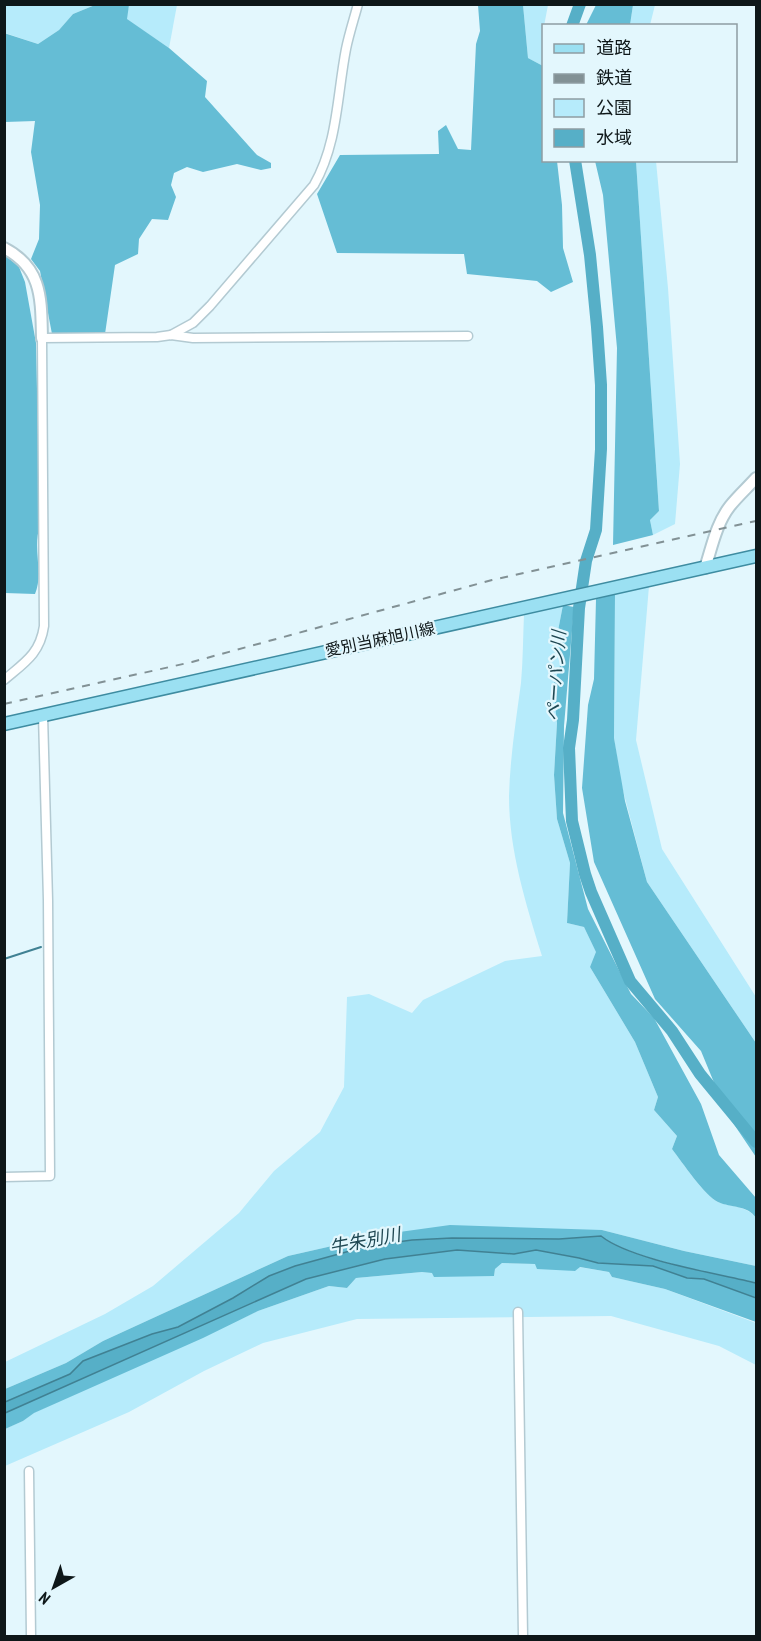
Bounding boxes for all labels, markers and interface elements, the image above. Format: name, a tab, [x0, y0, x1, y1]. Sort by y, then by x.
legend	[542, 24, 737, 162]
text: 道路	[596, 36, 632, 59]
text: 鉄道	[596, 66, 632, 89]
text: 公園	[596, 96, 632, 119]
text: 水域	[596, 126, 632, 149]
street label: 愛別当麻旭川線	[323, 618, 437, 660]
water label: ペーパン川	[541, 628, 570, 722]
water label: 牛朱別川	[327, 1222, 404, 1259]
north arrow	[24, 1557, 84, 1617]
text: N	[35, 1588, 54, 1609]

